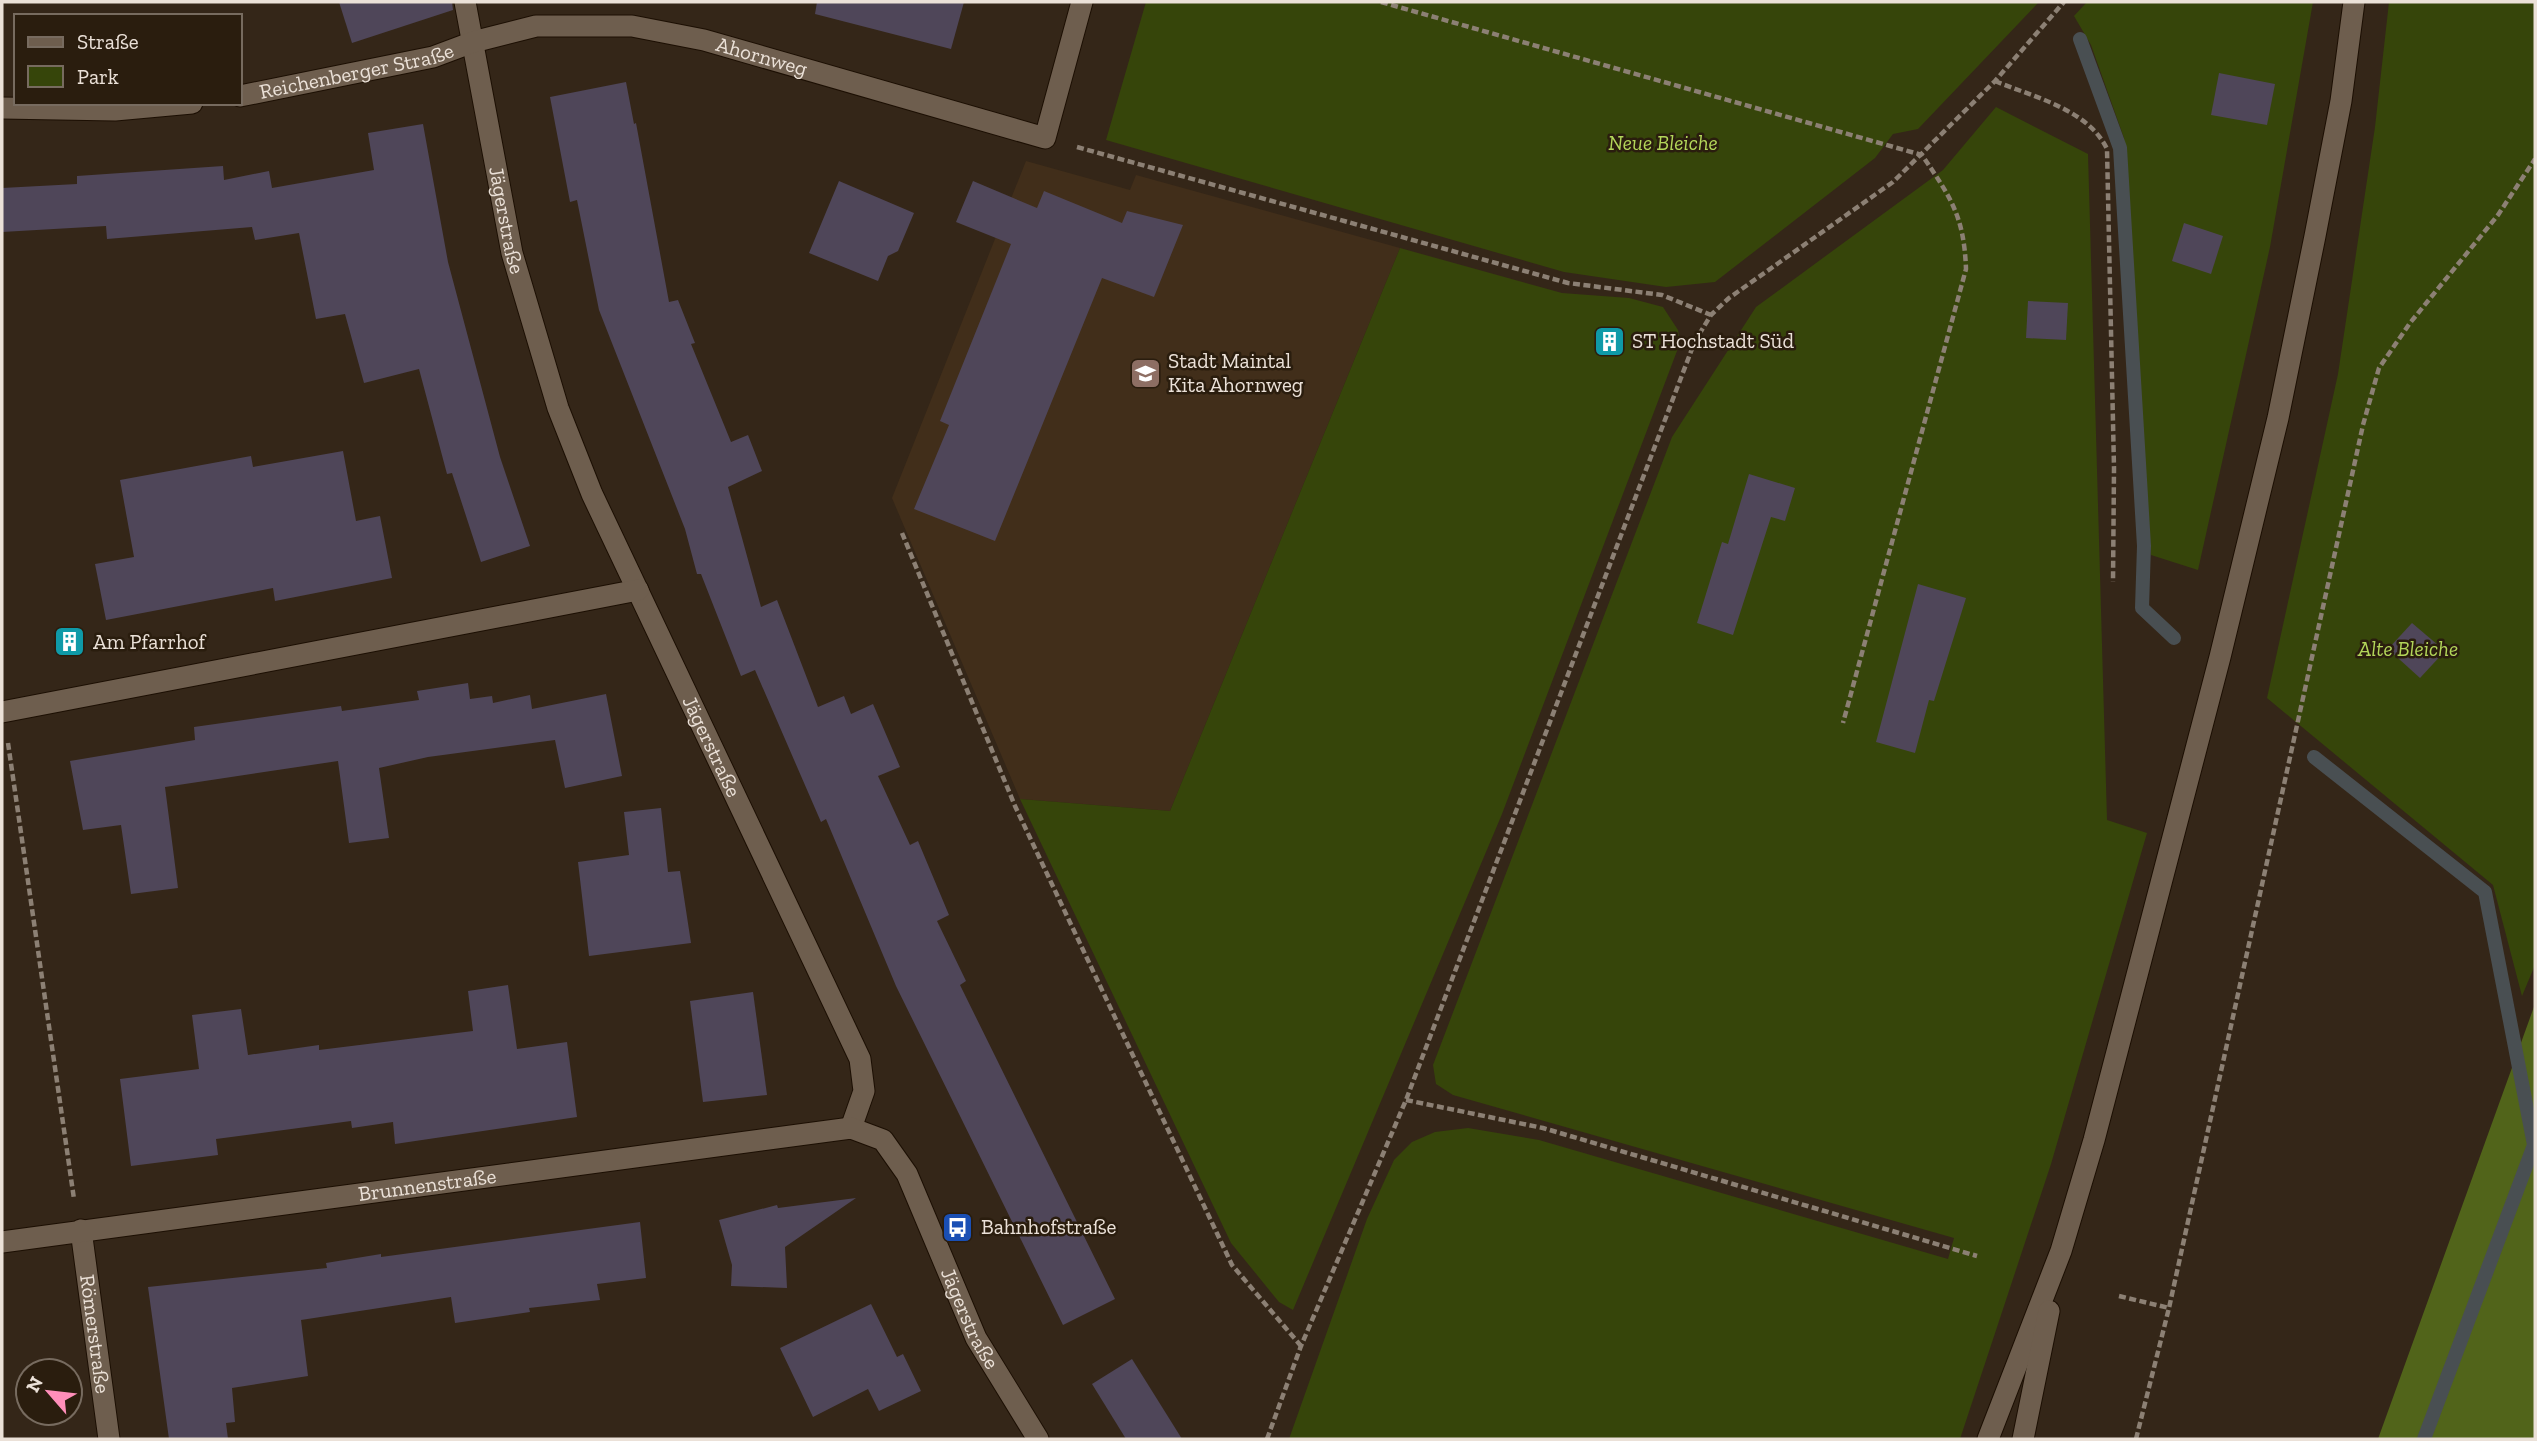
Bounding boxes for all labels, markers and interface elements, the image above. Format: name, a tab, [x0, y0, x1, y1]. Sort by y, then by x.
legend	[14, 14, 242, 105]
text: Straße	[77, 29, 139, 54]
street label: Ahornweg	[713, 31, 811, 81]
street label: Reichenberger Straße	[257, 37, 457, 104]
text: Park	[77, 64, 119, 89]
park label: Neue Bleiche	[1608, 130, 1718, 155]
street label: Jägerstraße	[484, 164, 531, 277]
building icon: ST Hochstadt Süd	[1592, 324, 1626, 358]
place label: ST Hochstadt Süd	[1632, 328, 1794, 353]
place label: Stadt Maintal Kita Ahornweg	[1168, 348, 1304, 397]
school or university icon: Stadt Maintal Kita Ahornweg	[1128, 356, 1162, 390]
building icon: Am Pfarrhof	[53, 625, 87, 659]
place label: Am Pfarrhof	[93, 629, 206, 654]
park label: Alte Bleiche	[2357, 636, 2458, 661]
street label: Jägerstraße	[678, 692, 747, 801]
street label: Brunnenstraße	[357, 1163, 498, 1206]
bus stop icon: Bahnhofstraße	[941, 1210, 975, 1244]
place label: Bahnhofstraße	[981, 1214, 1116, 1239]
street label: Jägerstraße	[936, 1264, 1005, 1373]
street label: Römerstraße	[75, 1273, 116, 1395]
north arrow	[14, 1357, 84, 1427]
text: N	[21, 1372, 48, 1396]

